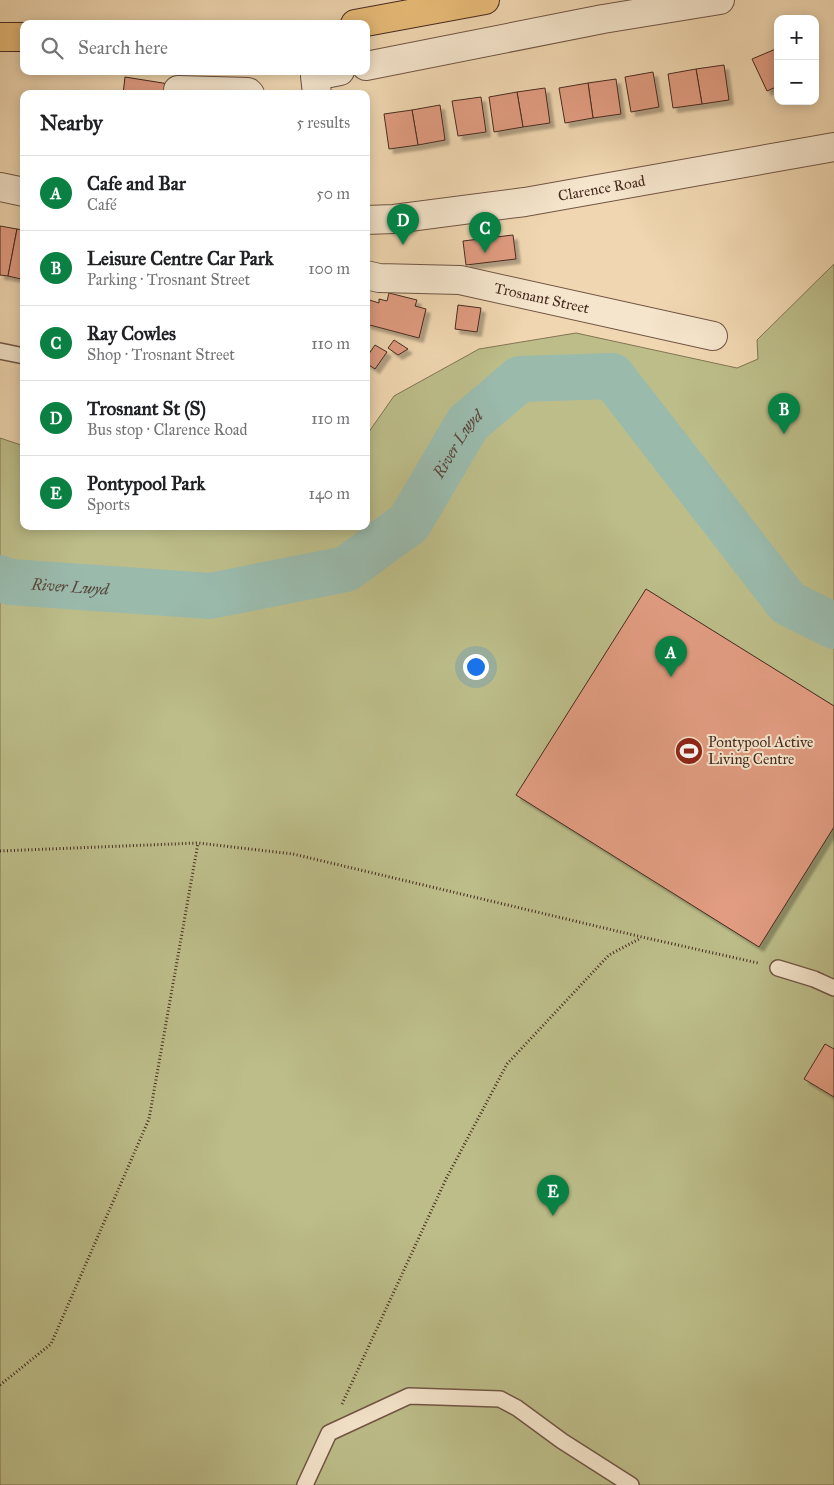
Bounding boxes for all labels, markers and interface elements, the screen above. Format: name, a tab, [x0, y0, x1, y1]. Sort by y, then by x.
map controls	[774, 15, 819, 105]
button: +	[774, 15, 819, 60]
search box	[20, 20, 370, 75]
icon: search	[38, 34, 66, 62]
text: Search here	[78, 36, 168, 59]
button: −	[774, 60, 819, 105]
text: Nearby	[40, 110, 103, 136]
text: 5 results	[296, 113, 350, 132]
text: Cafe and Bar	[87, 172, 186, 195]
street label: Clarence Road	[557, 172, 647, 205]
text: A	[51, 184, 61, 203]
text: 50 m	[316, 184, 350, 203]
text: Café	[87, 195, 117, 214]
pin: D	[387, 204, 419, 245]
pin: C	[469, 212, 501, 253]
text: Leisure Centre Car Park	[87, 247, 274, 270]
text: B	[51, 259, 61, 278]
text: 100 m	[308, 259, 350, 278]
text: Parking · Trosnant Street	[87, 270, 250, 289]
street label: Trosnant Street	[492, 279, 592, 317]
text: Ray Cowles	[87, 322, 176, 345]
text: C	[51, 334, 61, 353]
text: 110 m	[311, 334, 350, 353]
text: Shop · Trosnant Street	[87, 345, 235, 364]
pin: B	[768, 393, 800, 434]
text: Trosnant St (S)	[87, 397, 206, 420]
water label: River Lwyd	[428, 405, 488, 482]
text: D	[50, 409, 62, 428]
text: 110 m	[311, 409, 350, 428]
text: Bus stop · Clarence Road	[87, 420, 248, 439]
text: Pontypool Park	[87, 472, 205, 495]
text: E	[50, 484, 62, 503]
text: 140 m	[309, 484, 350, 503]
text: Sports	[87, 495, 130, 514]
water label: River Lwyd	[30, 574, 111, 599]
pin: A	[655, 636, 687, 677]
your location	[463, 654, 489, 680]
place label: Pontypool Active Living Centre	[708, 733, 813, 768]
sports icon: Pontypool Active Living Centre	[674, 736, 704, 766]
pin: E	[537, 1175, 569, 1216]

